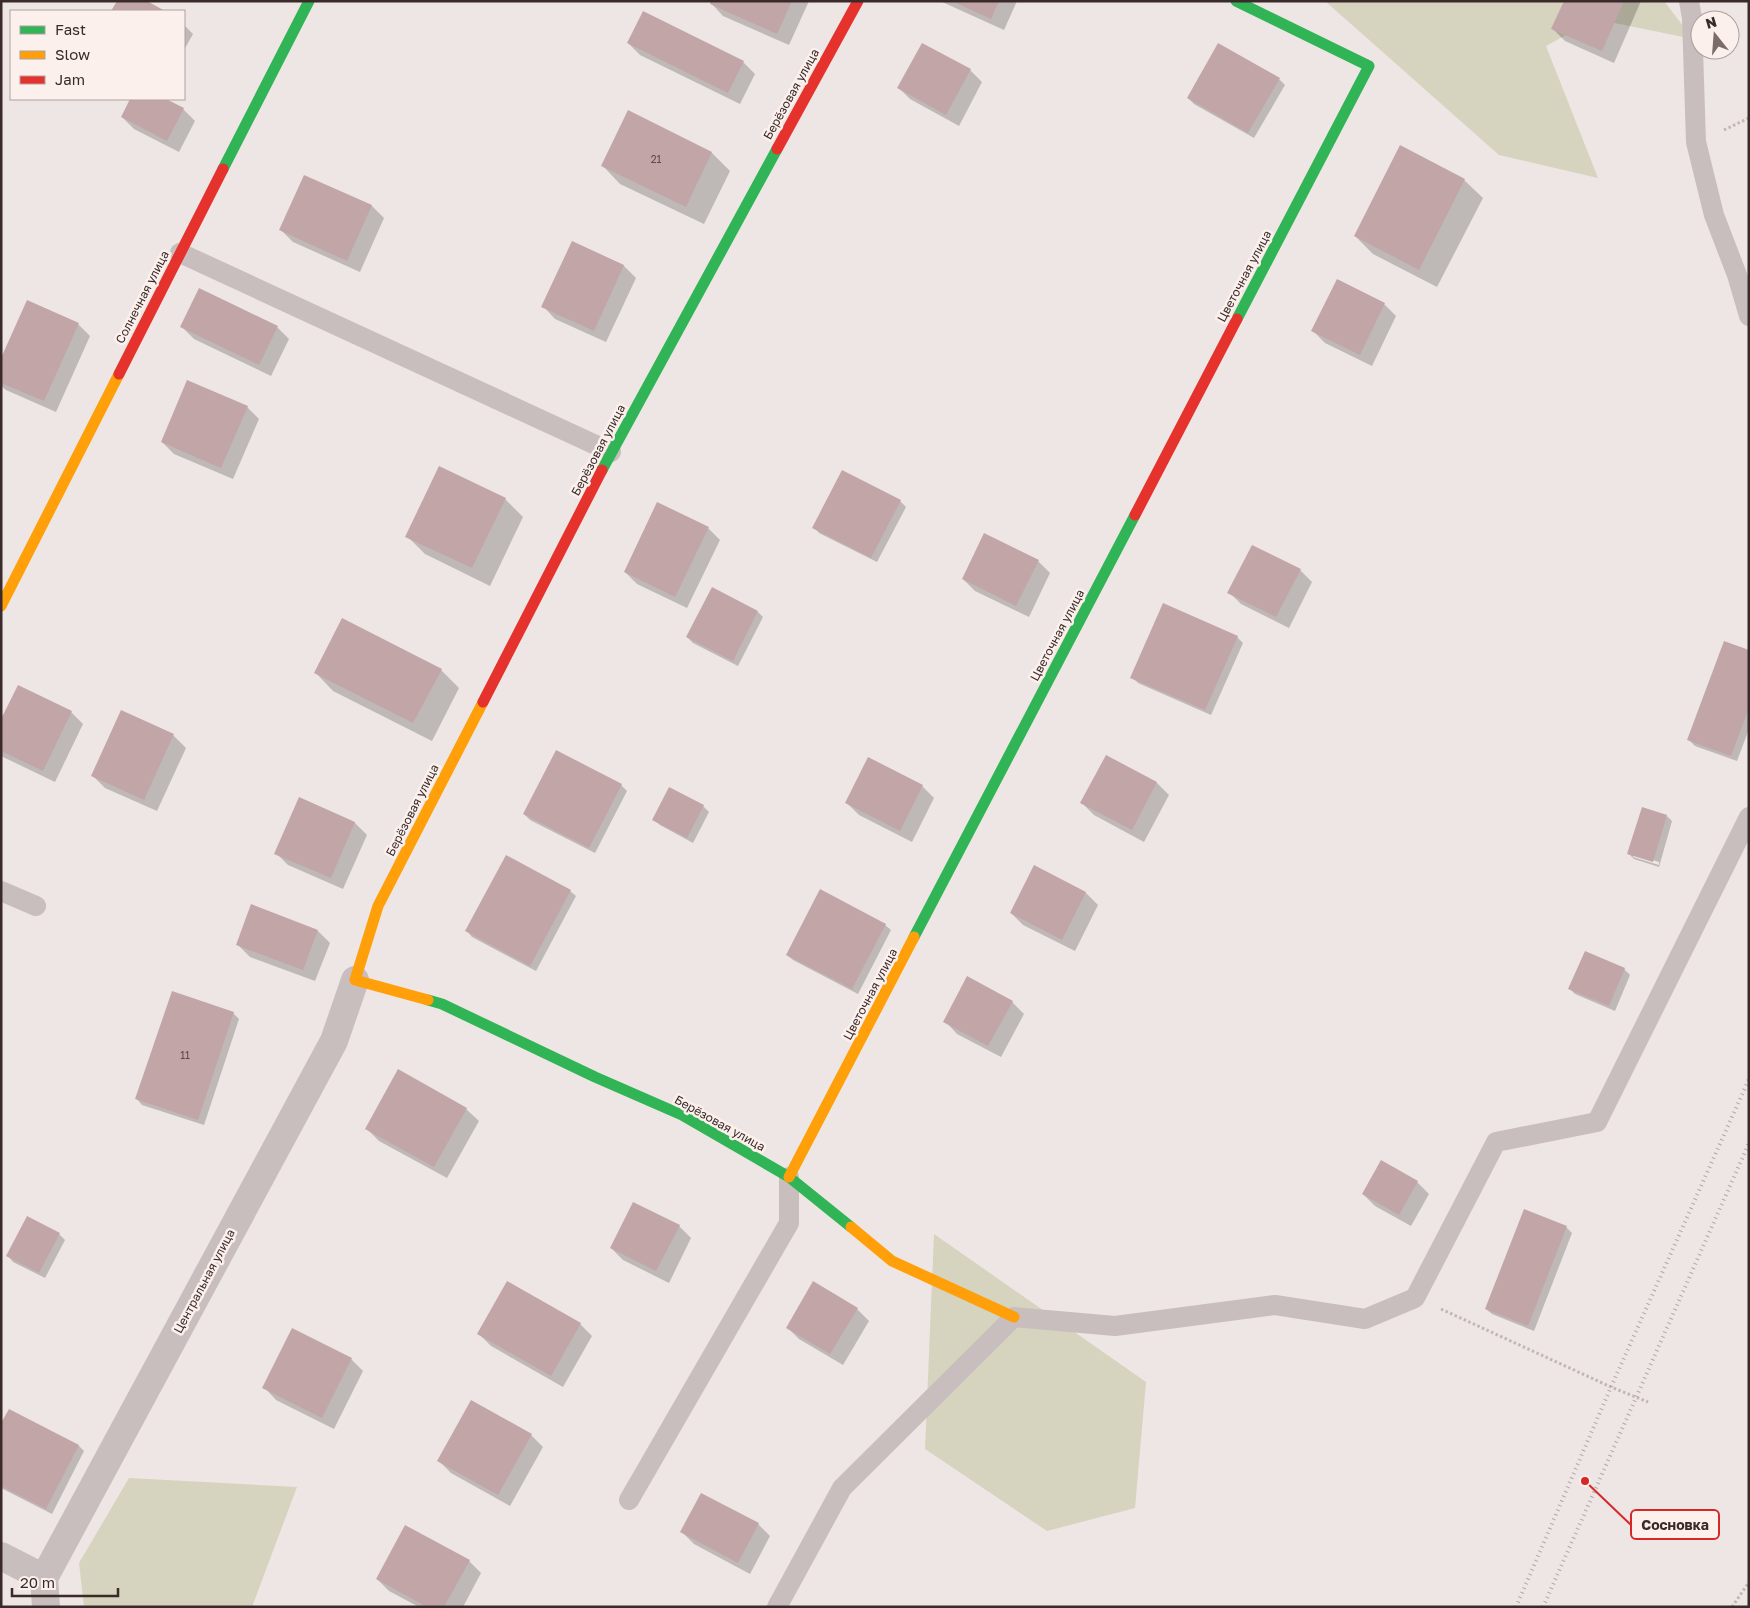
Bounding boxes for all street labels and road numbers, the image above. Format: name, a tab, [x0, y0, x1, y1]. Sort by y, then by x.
street label: Берёзовая улица	[760, 46, 822, 142]
street label: Цветочная улица	[1214, 228, 1274, 324]
street label: Солнечная улица	[112, 248, 172, 346]
street label: Берёзовая улица	[568, 402, 628, 498]
street label: Цветочная улица	[1027, 587, 1087, 683]
street label: Берёзовая улица	[382, 761, 442, 859]
street label: Цветочная улица	[840, 946, 900, 1042]
street label: Берёзовая улица	[672, 1092, 768, 1154]
street label: Центральная улица	[170, 1226, 238, 1336]

